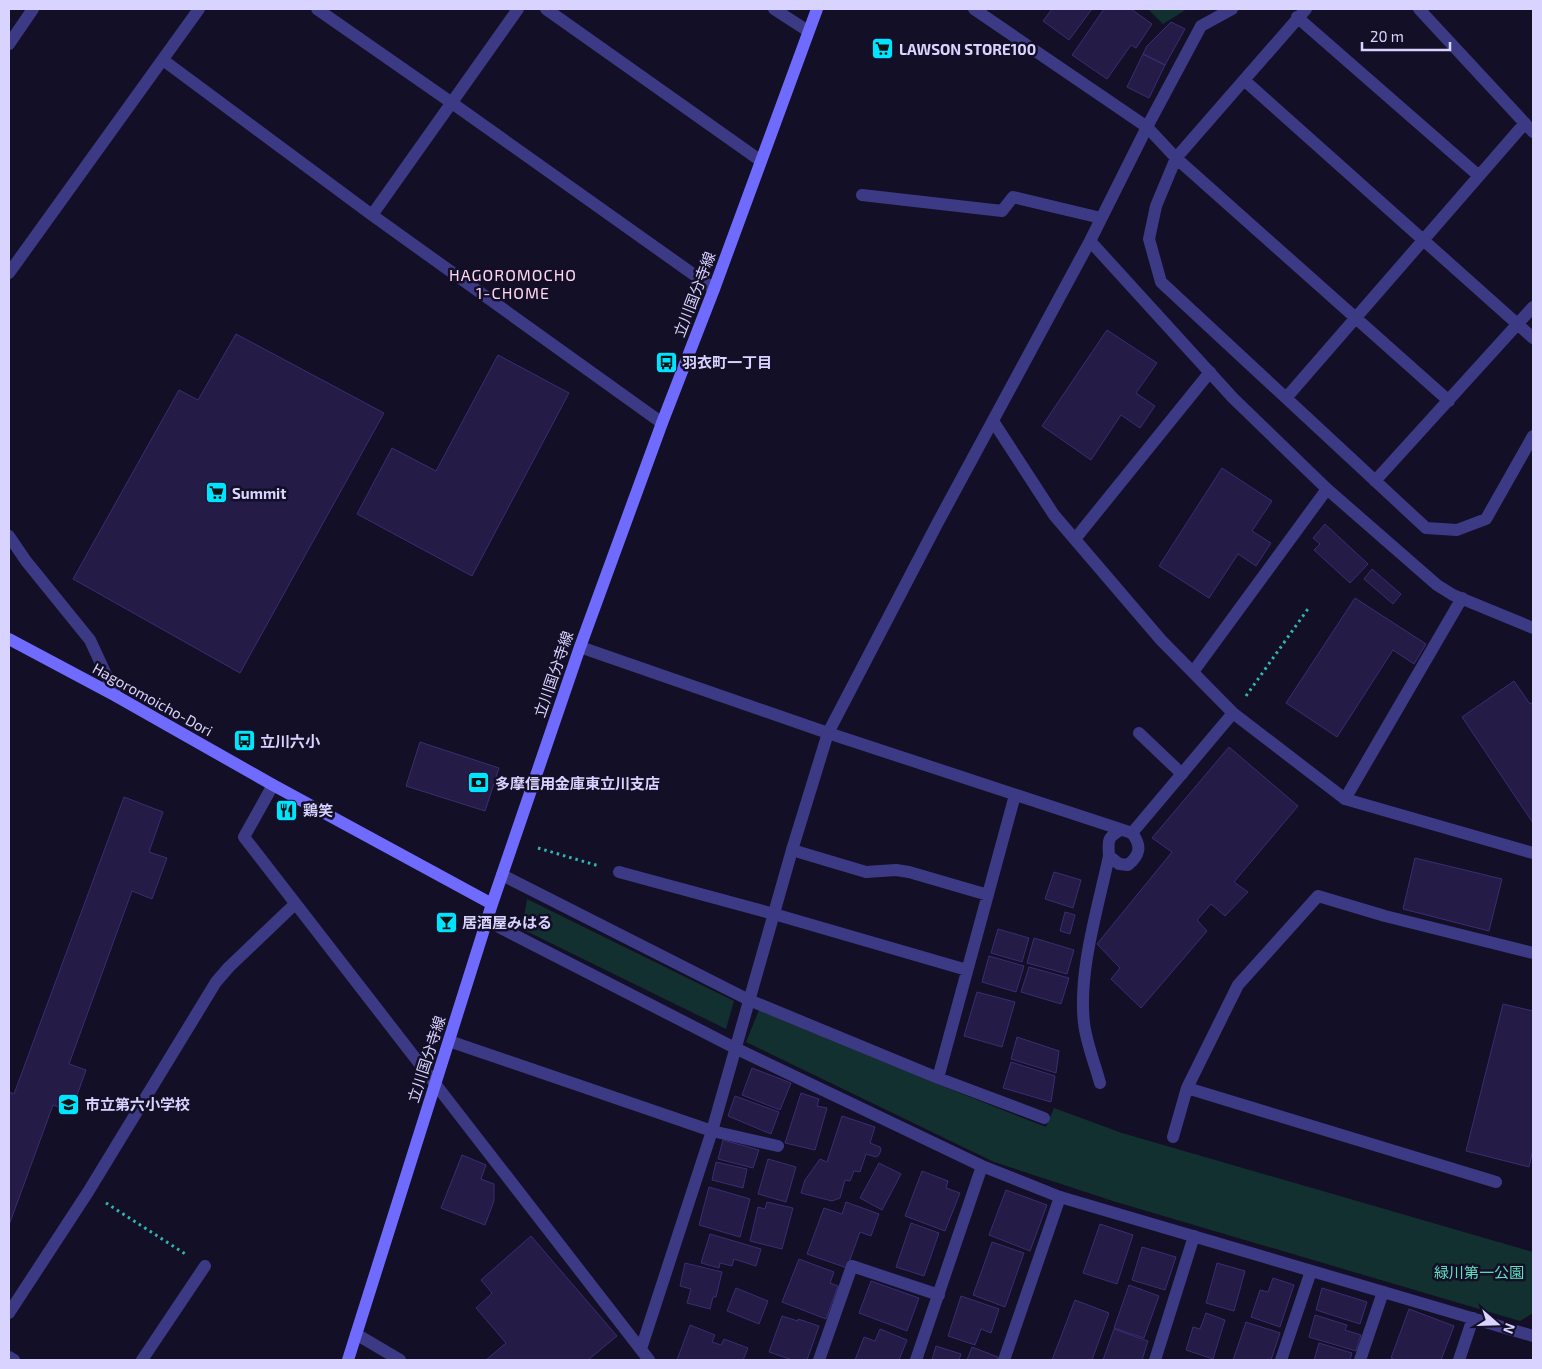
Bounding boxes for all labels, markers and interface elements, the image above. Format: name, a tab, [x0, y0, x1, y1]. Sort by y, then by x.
scale bar	[1362, 20, 1450, 52]
text: 20 m	[1370, 27, 1404, 45]
supermarket icon: LAWSON STORE100	[871, 37, 895, 61]
place label: LAWSON STORE100	[899, 40, 1036, 58]
street label: 立川国分寺線	[669, 249, 719, 339]
district label: HAGOROMOCHO 1-CHOME	[449, 265, 577, 302]
bus stop icon: 羽衣町一丁目	[654, 350, 678, 374]
place label: 羽衣町一丁目	[682, 353, 772, 371]
supermarket icon: Summit	[204, 481, 228, 505]
place label: Summit	[232, 484, 286, 502]
street label: 立川国分寺線	[530, 629, 576, 719]
street label: Hagoromoicho-Dori	[90, 659, 216, 739]
bus stop icon: 立川六小	[232, 729, 256, 753]
place label: 立川六小	[260, 732, 321, 750]
bank icon: 多摩信用金庫東立川支店	[467, 771, 491, 795]
place label: 多摩信用金庫東立川支店	[495, 774, 660, 792]
restaurant icon: 鶏笑	[275, 798, 299, 822]
place label: 鶏笑	[303, 801, 333, 819]
bar icon: 居酒屋みはる	[434, 910, 458, 934]
place label: 居酒屋みはる	[462, 913, 552, 931]
street label: 立川国分寺線	[404, 1013, 448, 1105]
school or university icon: 市立第六小学校	[57, 1092, 81, 1116]
place label: 市立第六小学校	[85, 1095, 190, 1113]
park label: 緑川第一公園	[1434, 1263, 1524, 1281]
north arrow	[1472, 1299, 1522, 1349]
text: N	[1500, 1321, 1519, 1336]

